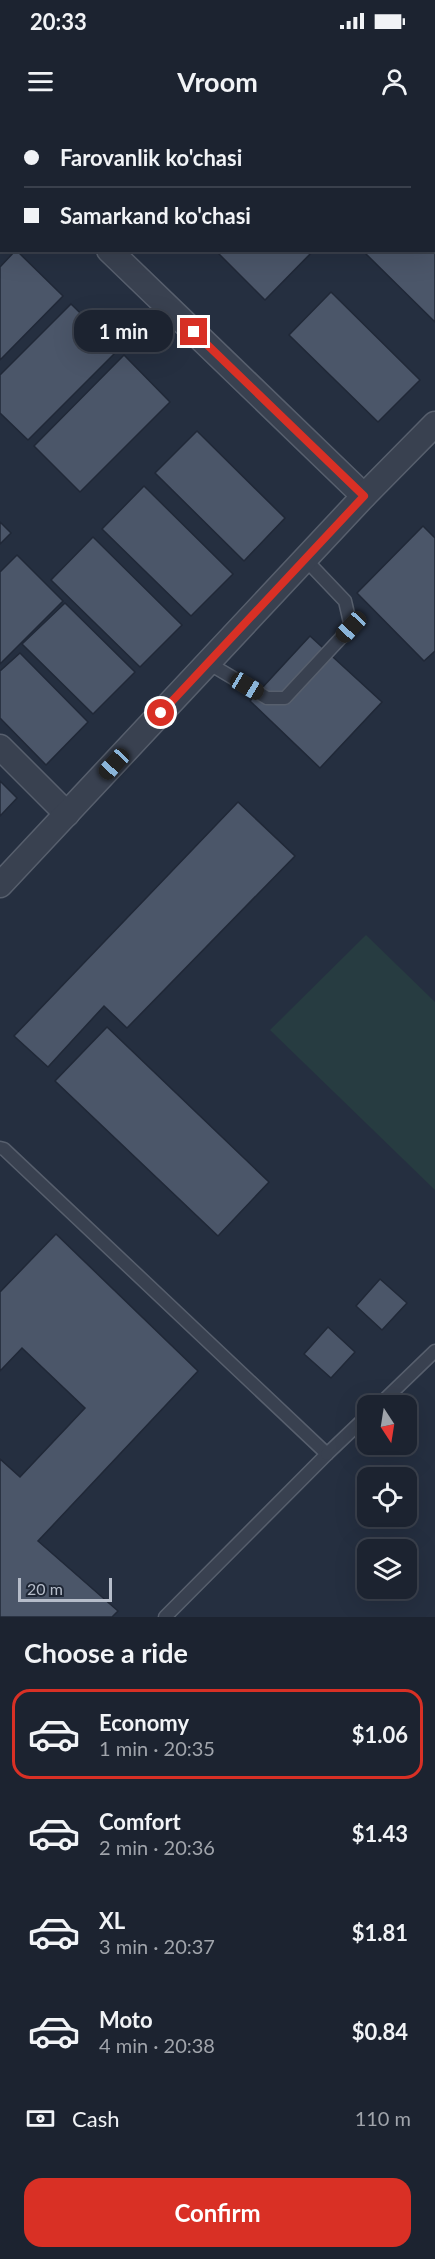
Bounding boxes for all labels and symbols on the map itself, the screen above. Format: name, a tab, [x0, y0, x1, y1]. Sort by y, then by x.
callout: 1 min	[74, 311, 173, 353]
route end	[180, 318, 207, 345]
car	[332, 608, 370, 646]
car	[227, 669, 267, 703]
route start	[147, 699, 174, 726]
car	[95, 745, 133, 783]
north arrow	[357, 1395, 417, 1455]
scale bar	[18, 1575, 112, 1602]

